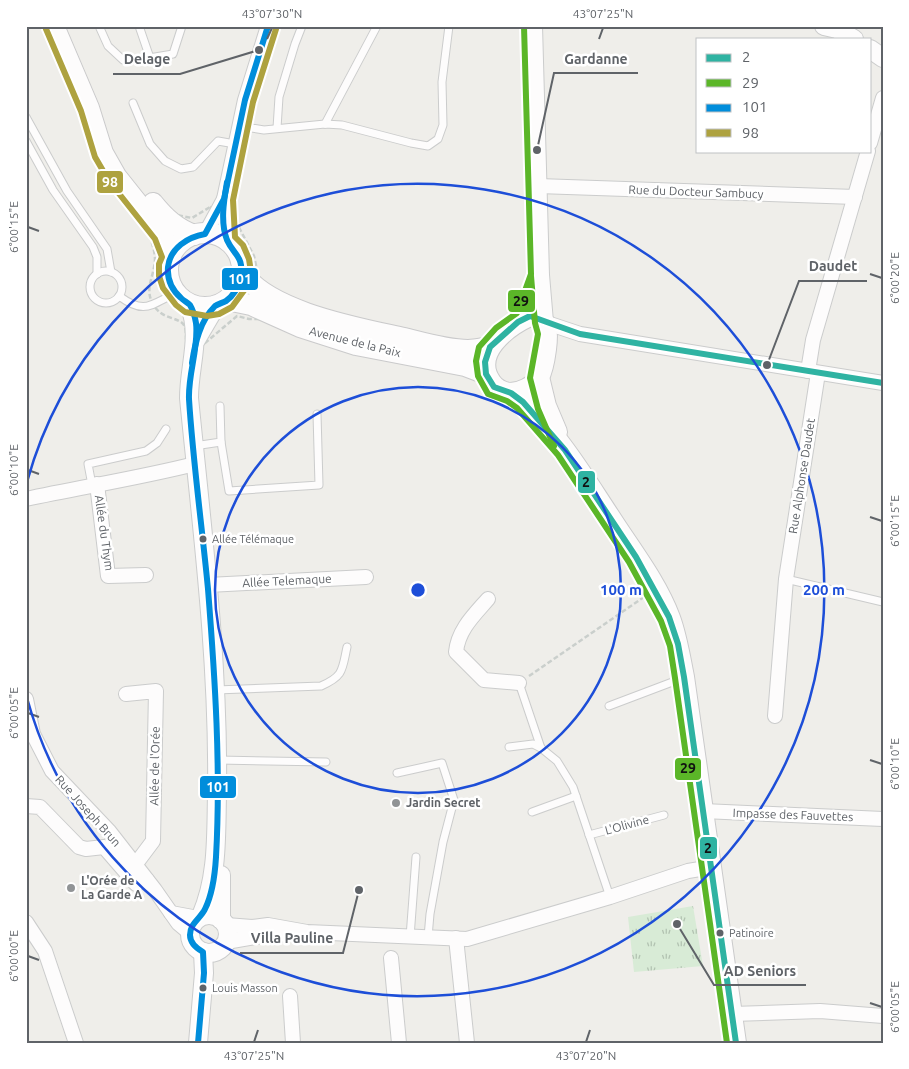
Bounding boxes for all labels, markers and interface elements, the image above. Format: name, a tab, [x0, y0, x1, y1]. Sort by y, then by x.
text: 43°07'30"N	[242, 7, 302, 20]
text: 43°07'25"N	[573, 7, 633, 20]
legend	[696, 38, 872, 152]
callout: Gardanne	[554, 44, 638, 73]
callout: Delage	[113, 45, 180, 74]
text: 2	[742, 48, 750, 65]
text: Delage	[124, 51, 170, 67]
text: Gardanne	[564, 51, 628, 67]
text: 29	[742, 74, 759, 91]
text: 101	[742, 98, 767, 115]
text: 98	[742, 124, 759, 141]
line badge: 98	[96, 170, 124, 194]
text: 98	[102, 174, 118, 190]
street label: Rue du Docteur Sambucy	[628, 183, 764, 200]
text: 6°00'15"E	[7, 201, 20, 253]
callout: Daudet	[799, 252, 867, 281]
text: 6°00'20"E	[888, 252, 901, 304]
text: Daudet	[809, 258, 857, 274]
line badge: 101	[221, 267, 259, 291]
text: 101	[228, 271, 252, 287]
line badge: 29	[507, 289, 536, 313]
text: 29	[513, 293, 529, 309]
street label: Avenue de la Paix	[308, 324, 402, 359]
street label: Rue Alphonse Daudet	[786, 417, 817, 535]
text: 6°00'10"E	[7, 444, 20, 496]
line badge: 2	[577, 470, 596, 494]
text: 2	[582, 474, 590, 490]
street label: Allée du Thym	[93, 494, 116, 572]
text: 6°00'15"E	[888, 495, 901, 547]
place label: Allée Télémaque	[212, 533, 294, 545]
marker: Allée Télémaque	[198, 534, 208, 544]
street label: Allée Telemaque	[242, 572, 332, 589]
centre of rings	[409, 581, 427, 599]
text: 100 m	[600, 581, 642, 598]
text: 200 m	[803, 581, 845, 598]
text: 6°00'05"E	[7, 687, 20, 739]
street label: Allée de l'Orée	[147, 726, 162, 806]
text: 6°00'10"E	[888, 738, 901, 790]
line badge: 29	[674, 757, 702, 781]
text: 29	[680, 760, 696, 776]
street label: Rue Joseph Brun	[53, 773, 124, 849]
line badge: 101	[199, 775, 237, 799]
text: 101	[206, 779, 230, 795]
place label: Jardin Secret	[406, 796, 481, 809]
marker: Jardin Secret	[390, 797, 402, 809]
street label: Impasse des Fauvettes	[733, 806, 853, 823]
street label: L'Olivine	[603, 812, 650, 837]
line badge: 2	[699, 836, 718, 860]
text: 2	[704, 840, 712, 856]
place label: L'Orée de La Garde A	[81, 874, 143, 901]
marker: L'Orée de La Garde A	[65, 882, 77, 894]
callout: Villa Pauline	[240, 924, 343, 953]
place label: Patinoire	[729, 927, 774, 939]
marker: Patinoire	[715, 928, 725, 938]
text: 6°00'00"E	[7, 930, 20, 982]
text: Villa Pauline	[251, 930, 333, 946]
callout: AD Seniors	[714, 956, 806, 985]
text: AD Seniors	[724, 963, 797, 979]
text: 6°00'05"E	[888, 981, 901, 1033]
place label: Louis Masson	[212, 982, 278, 994]
marker: Louis Masson	[198, 983, 208, 993]
text: 43°07'25"N	[224, 1049, 284, 1062]
text: 43°07'20"N	[556, 1049, 616, 1062]

